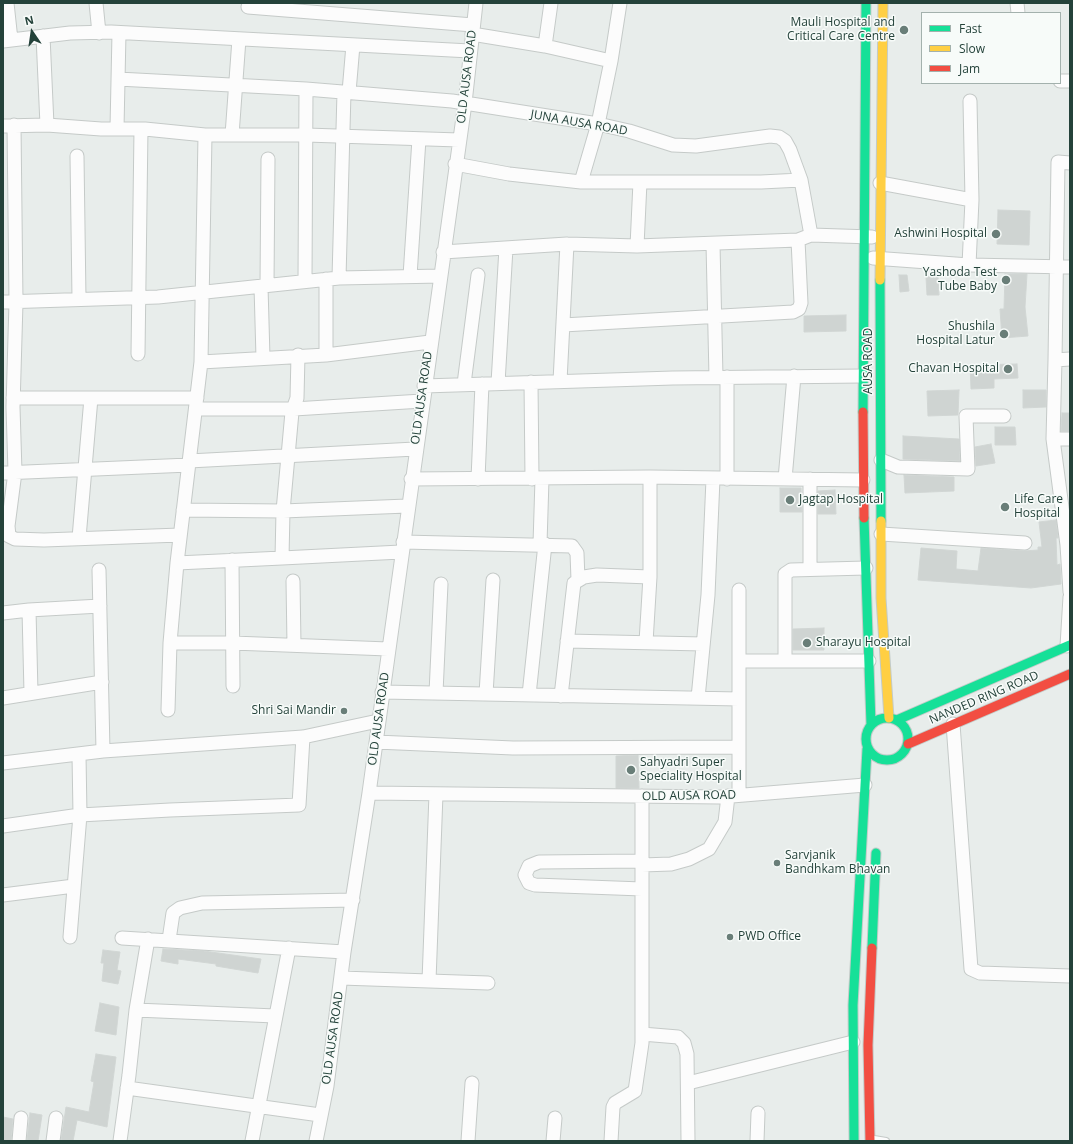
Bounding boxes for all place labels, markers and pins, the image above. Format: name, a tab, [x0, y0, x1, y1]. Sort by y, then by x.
place label: Mauli Hospital and Critical Care Centre	[787, 16, 895, 44]
marker: Mauli Hospital and Critical Care Centre	[898, 24, 910, 36]
place label: Ashwini Hospital	[894, 227, 987, 241]
marker: Ashwini Hospital	[990, 228, 1002, 240]
place label: Yashoda Test Tube Baby	[923, 266, 997, 294]
marker: Yashoda Test Tube Baby	[1000, 274, 1012, 286]
place label: Shushila Hospital Latur	[916, 320, 995, 348]
marker: Shushila Hospital Latur	[998, 328, 1010, 340]
place label: Chavan Hospital	[908, 362, 999, 376]
marker: Chavan Hospital	[1002, 363, 1014, 375]
place label: Jagtap Hospital	[799, 493, 883, 507]
place label: Life Care Hospital	[1014, 493, 1063, 521]
marker: Jagtap Hospital	[784, 494, 796, 506]
marker: Life Care Hospital	[999, 501, 1011, 513]
place label: Sharayu Hospital	[816, 636, 911, 650]
marker: Sharayu Hospital	[801, 637, 813, 649]
place label: Shri Sai Mandir	[252, 704, 336, 718]
marker: Shri Sai Mandir	[339, 706, 349, 716]
place label: Sahyadri Super Speciality Hospital	[640, 756, 742, 784]
marker: Sahyadri Super Speciality Hospital	[625, 764, 637, 776]
place label: Sarvjanik Bandhkam Bhavan	[785, 849, 890, 877]
marker: Sarvjanik Bandhkam Bhavan	[772, 858, 782, 868]
place label: PWD Office	[738, 930, 801, 944]
marker: PWD Office	[725, 932, 735, 942]

